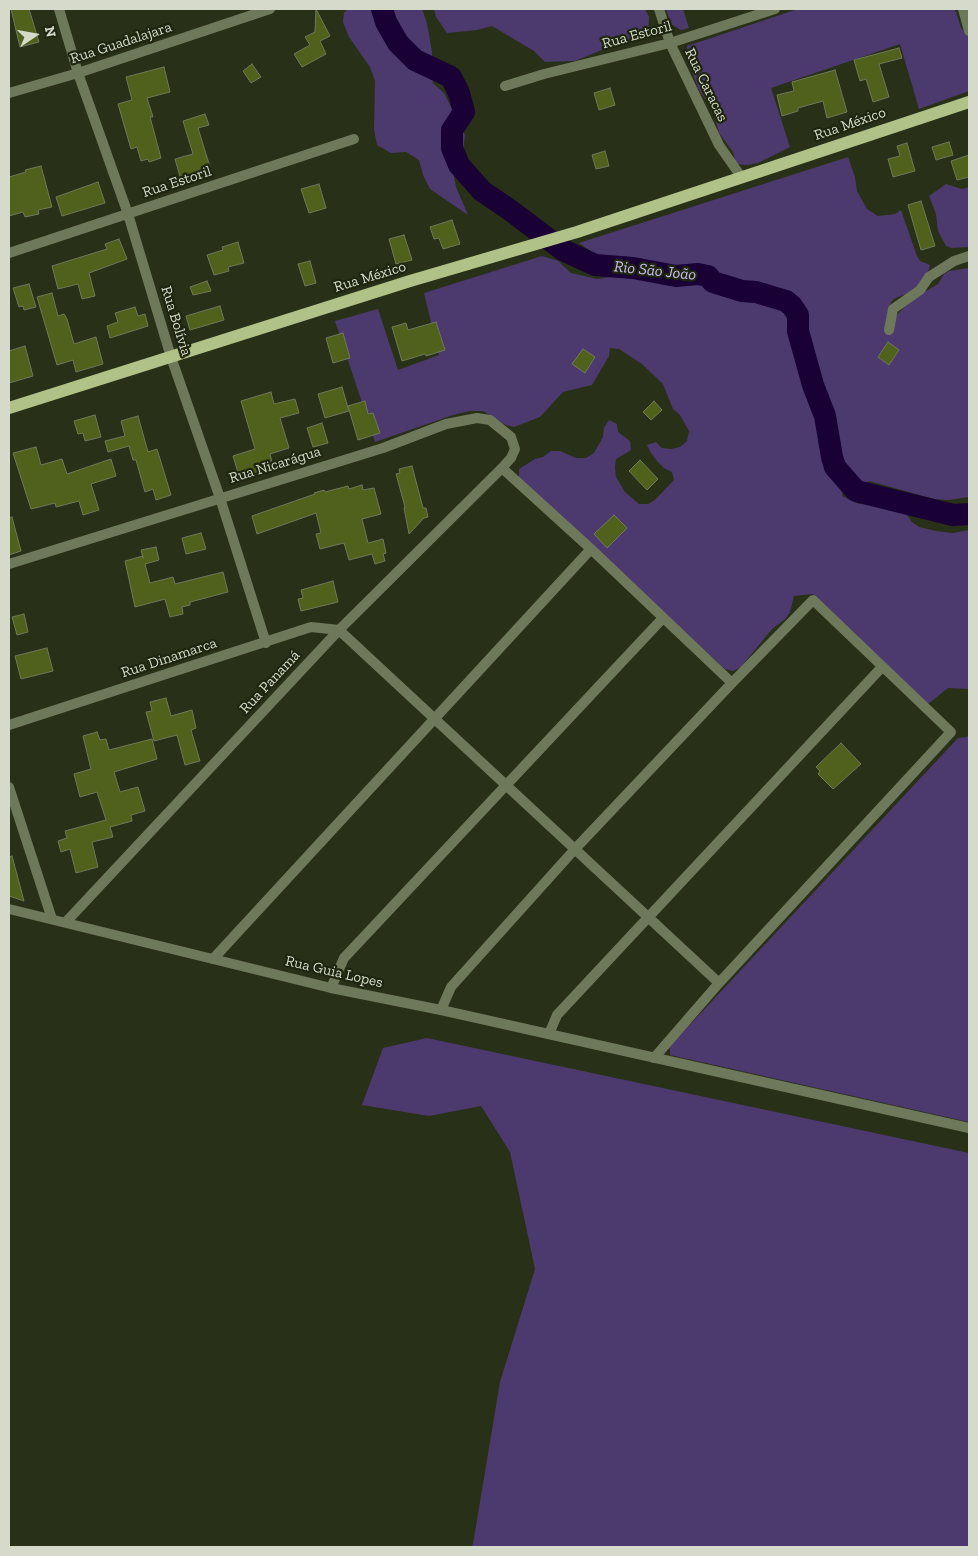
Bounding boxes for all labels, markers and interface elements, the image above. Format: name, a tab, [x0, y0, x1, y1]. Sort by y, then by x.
north arrow	[10, 10, 60, 60]
street label: Rua Estoril	[600, 17, 674, 53]
street label: Rua Guadalajara	[68, 18, 174, 68]
text: N	[41, 25, 60, 39]
street label: Rua Caracas	[680, 45, 732, 125]
street label: Rua México	[812, 103, 888, 145]
street label: Rua Estoril	[140, 162, 214, 202]
street label: Rua México	[332, 257, 408, 297]
water label: Rio São João	[613, 257, 697, 285]
street label: Rua Bolívia	[157, 284, 195, 358]
street label: Rua Nicarágua	[227, 443, 323, 487]
street label: Rua Dinamarca	[119, 634, 219, 682]
street label: Rua Panamá	[236, 647, 304, 717]
street label: Rua Guia Lopes	[283, 952, 385, 992]

